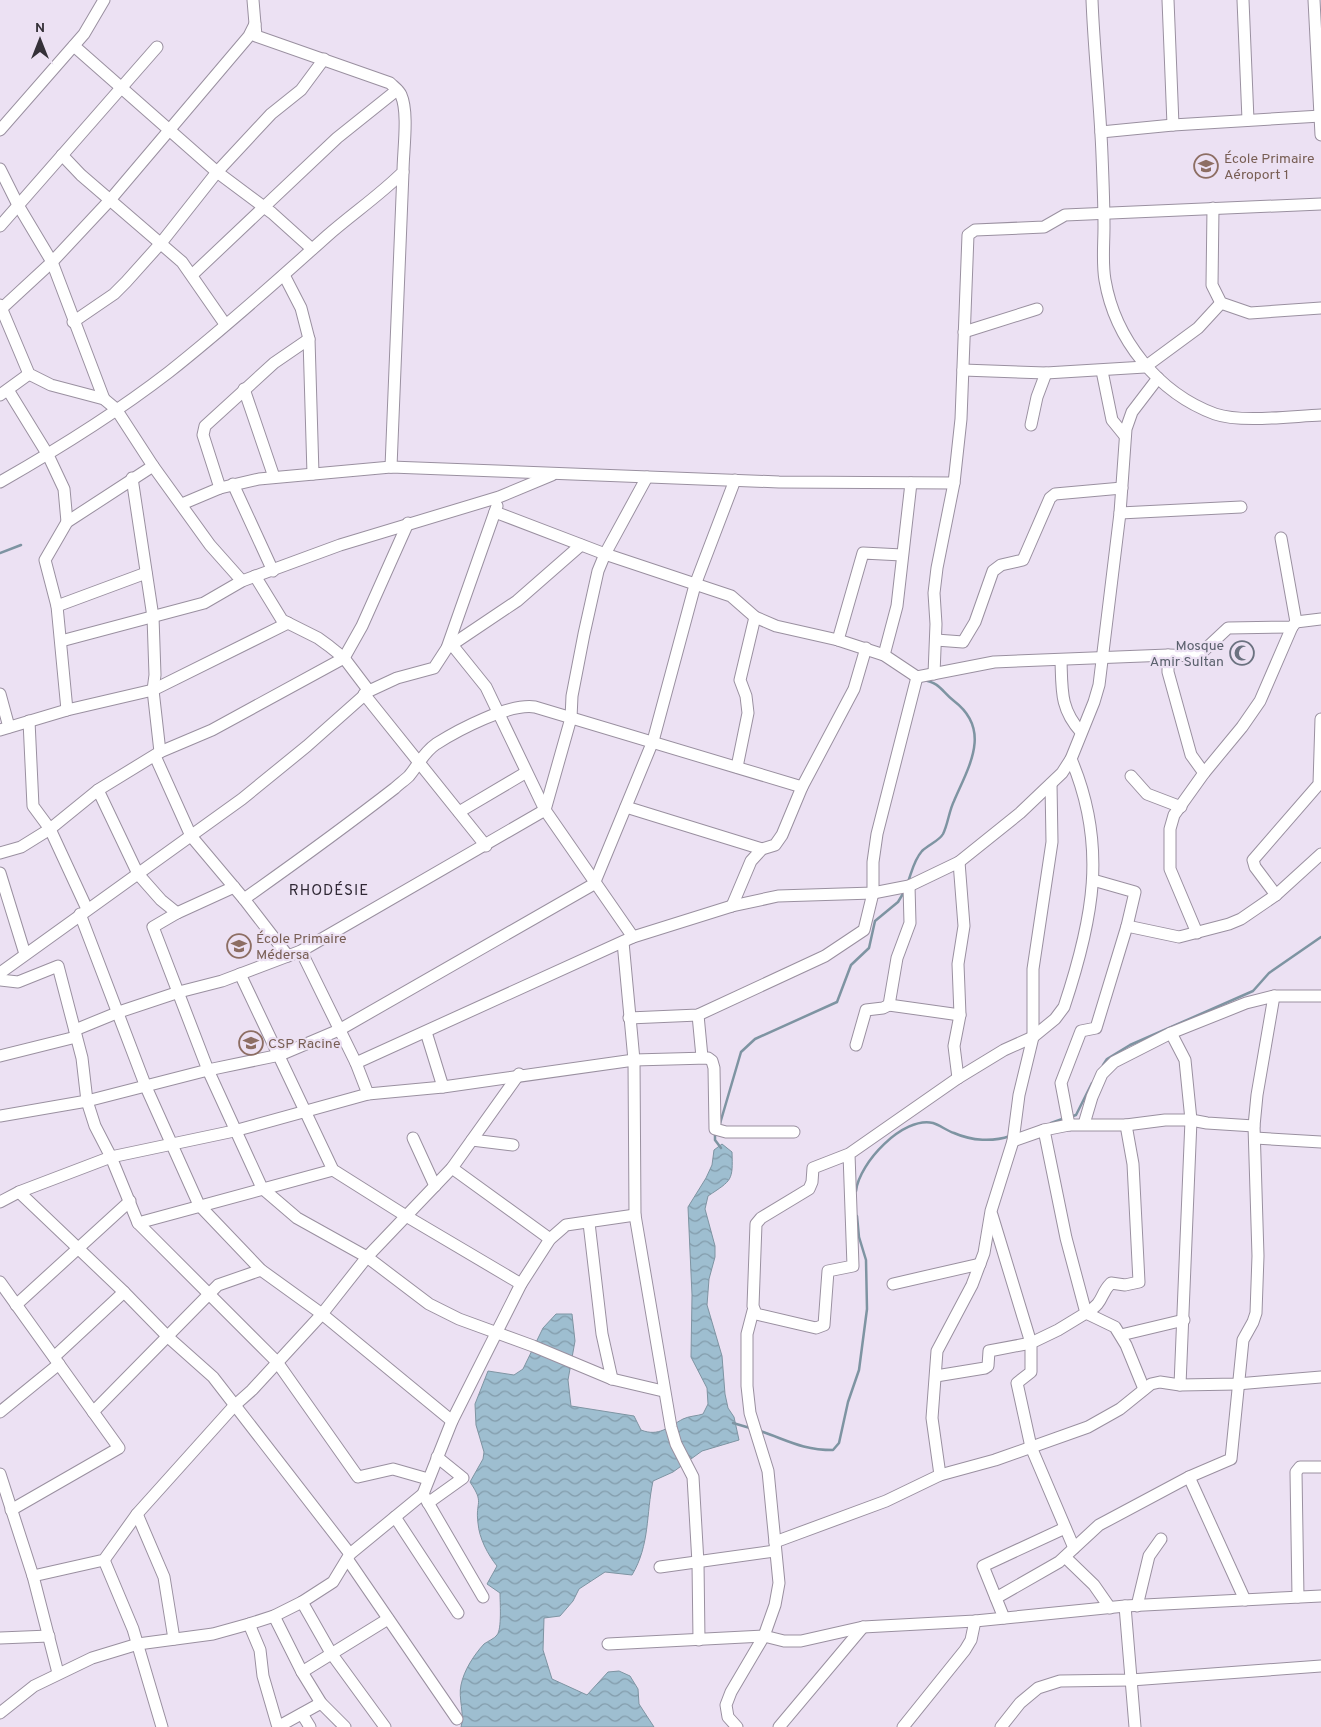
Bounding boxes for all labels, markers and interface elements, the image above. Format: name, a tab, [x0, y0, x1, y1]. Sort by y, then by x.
north arrow	[15, 15, 65, 65]
text: N	[35, 20, 45, 37]
place label: École Primaire Aéroport 1	[1224, 150, 1315, 184]
school or university icon: École Primaire Aéroport 1	[1193, 153, 1219, 179]
place label: Mosque Amir Sultan	[1150, 638, 1224, 671]
mosque icon: Mosque Amir Sultan	[1229, 640, 1255, 666]
district label: RHODÉSIE	[289, 881, 369, 901]
place label: École Primaire Médersa	[256, 930, 347, 964]
school or university icon: École Primaire Médersa	[226, 933, 252, 959]
school or university icon: CSP Racine	[238, 1030, 264, 1056]
place label: CSP Racine	[268, 1036, 340, 1053]

